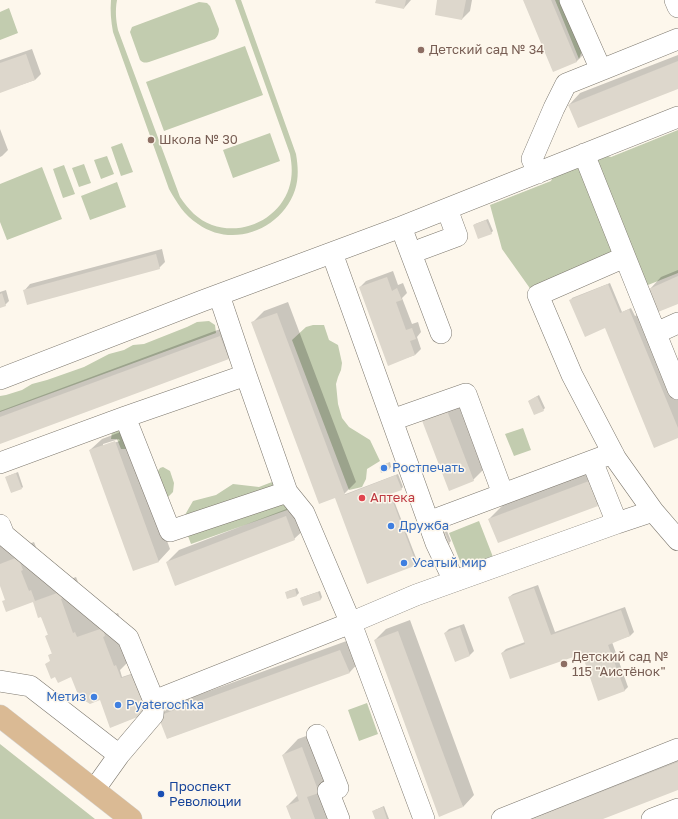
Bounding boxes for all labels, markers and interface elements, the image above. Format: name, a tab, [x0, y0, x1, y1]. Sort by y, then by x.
place label: Детский сад № 34	[429, 42, 544, 58]
marker: Детский сад № 34	[416, 45, 426, 55]
place label: Школа № 30	[159, 132, 238, 148]
marker: Школа № 30	[146, 135, 156, 145]
place label: Ростпечать	[392, 460, 465, 476]
marker: Ростпечать	[379, 463, 389, 473]
place label: Аптека	[370, 490, 415, 506]
marker: Аптека	[357, 493, 367, 503]
place label: Дружба	[399, 518, 449, 534]
marker: Дружба	[386, 521, 396, 531]
place label: Усатый мир	[412, 555, 487, 571]
marker: Усатый мир	[399, 558, 409, 568]
place label: Детский сад № 115 "Аистёнок"	[572, 649, 668, 680]
marker: Детский сад № 115 "Аистёнок"	[559, 659, 569, 669]
place label: Метиз	[46, 689, 86, 705]
marker: Метиз	[89, 692, 99, 702]
place label: Pyaterochka	[126, 697, 204, 713]
marker: Pyaterochka	[113, 700, 123, 710]
place label: Проспект Революции	[169, 779, 242, 810]
marker: Проспект Революции	[156, 789, 166, 799]

